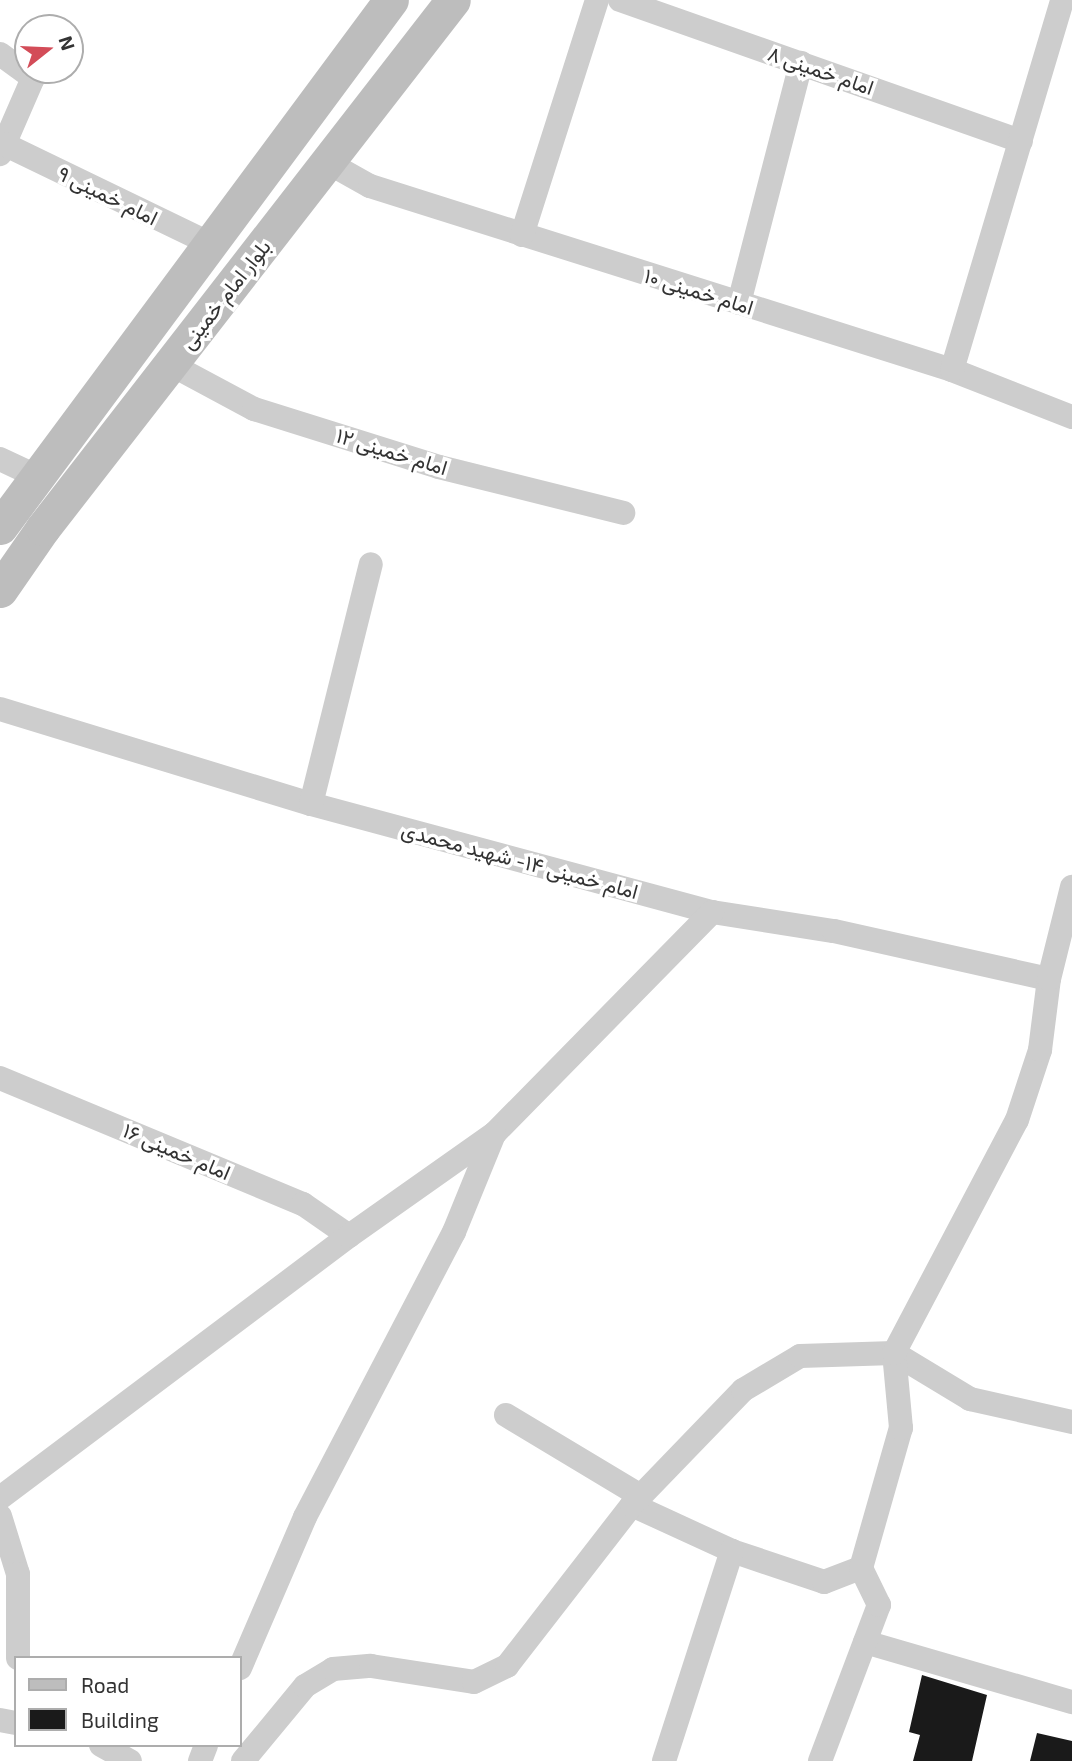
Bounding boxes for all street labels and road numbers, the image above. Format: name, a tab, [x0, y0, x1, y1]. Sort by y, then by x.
street label: امام خمینی ۸	[765, 40, 877, 100]
street label: امام خمینی ۹	[54, 160, 162, 230]
street label: بلوار امام خمینی	[174, 234, 276, 354]
street label: امام خمینی ۱۰	[641, 262, 757, 320]
street label: امام خمینی ۱۲	[333, 422, 451, 480]
street label: امام خمینی ۱۴- شهید محمدی	[399, 816, 641, 904]
street label: امام خمینی ۱۶	[120, 1117, 234, 1185]

